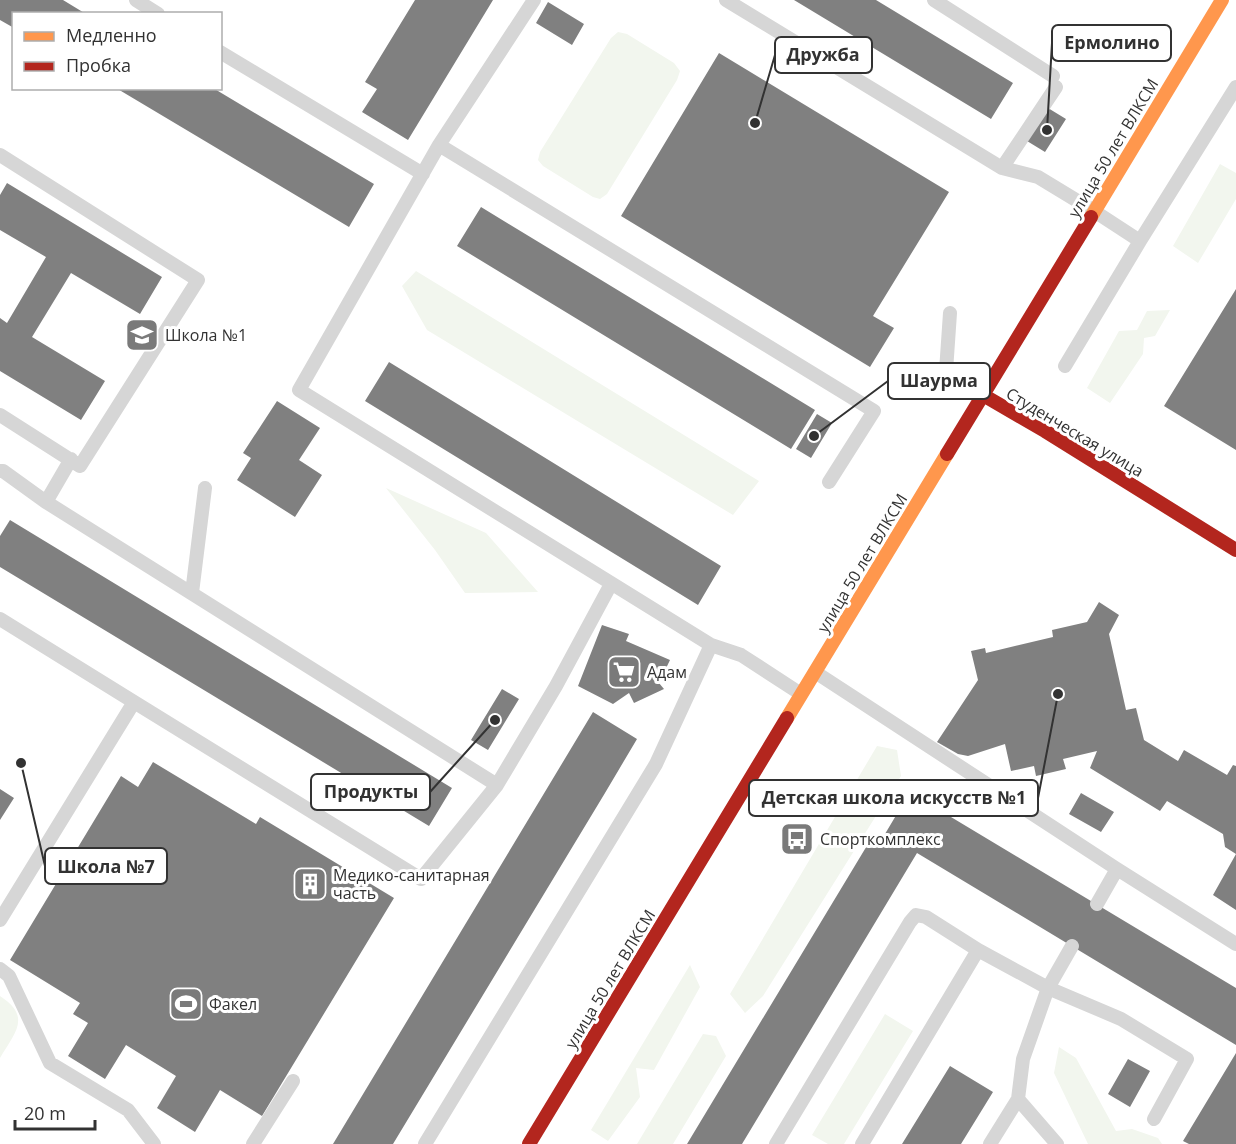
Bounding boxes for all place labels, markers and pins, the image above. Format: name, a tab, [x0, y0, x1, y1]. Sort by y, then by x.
callout: Ермолино	[1052, 25, 1171, 61]
callout: Дружба	[775, 37, 872, 73]
school or university icon: Школа №1	[124, 317, 160, 353]
place label: Школа №1	[165, 324, 247, 346]
callout: Шаурма	[888, 363, 990, 399]
supermarket icon: Адам	[606, 654, 642, 690]
place label: Адам	[647, 661, 687, 683]
callout: Продукты	[311, 774, 430, 810]
callout: Детская школа искусств №1	[749, 780, 1038, 816]
bus stop icon: Спорткомплекс	[779, 821, 815, 857]
place label: Спорткомплекс	[820, 828, 941, 850]
callout: Школа №7	[45, 848, 167, 884]
place label: Медико-санитарная часть	[333, 864, 490, 904]
building icon: Медико-санитарная часть	[292, 866, 328, 902]
sports icon: Факел	[168, 986, 204, 1022]
place label: Факел	[209, 993, 257, 1015]

